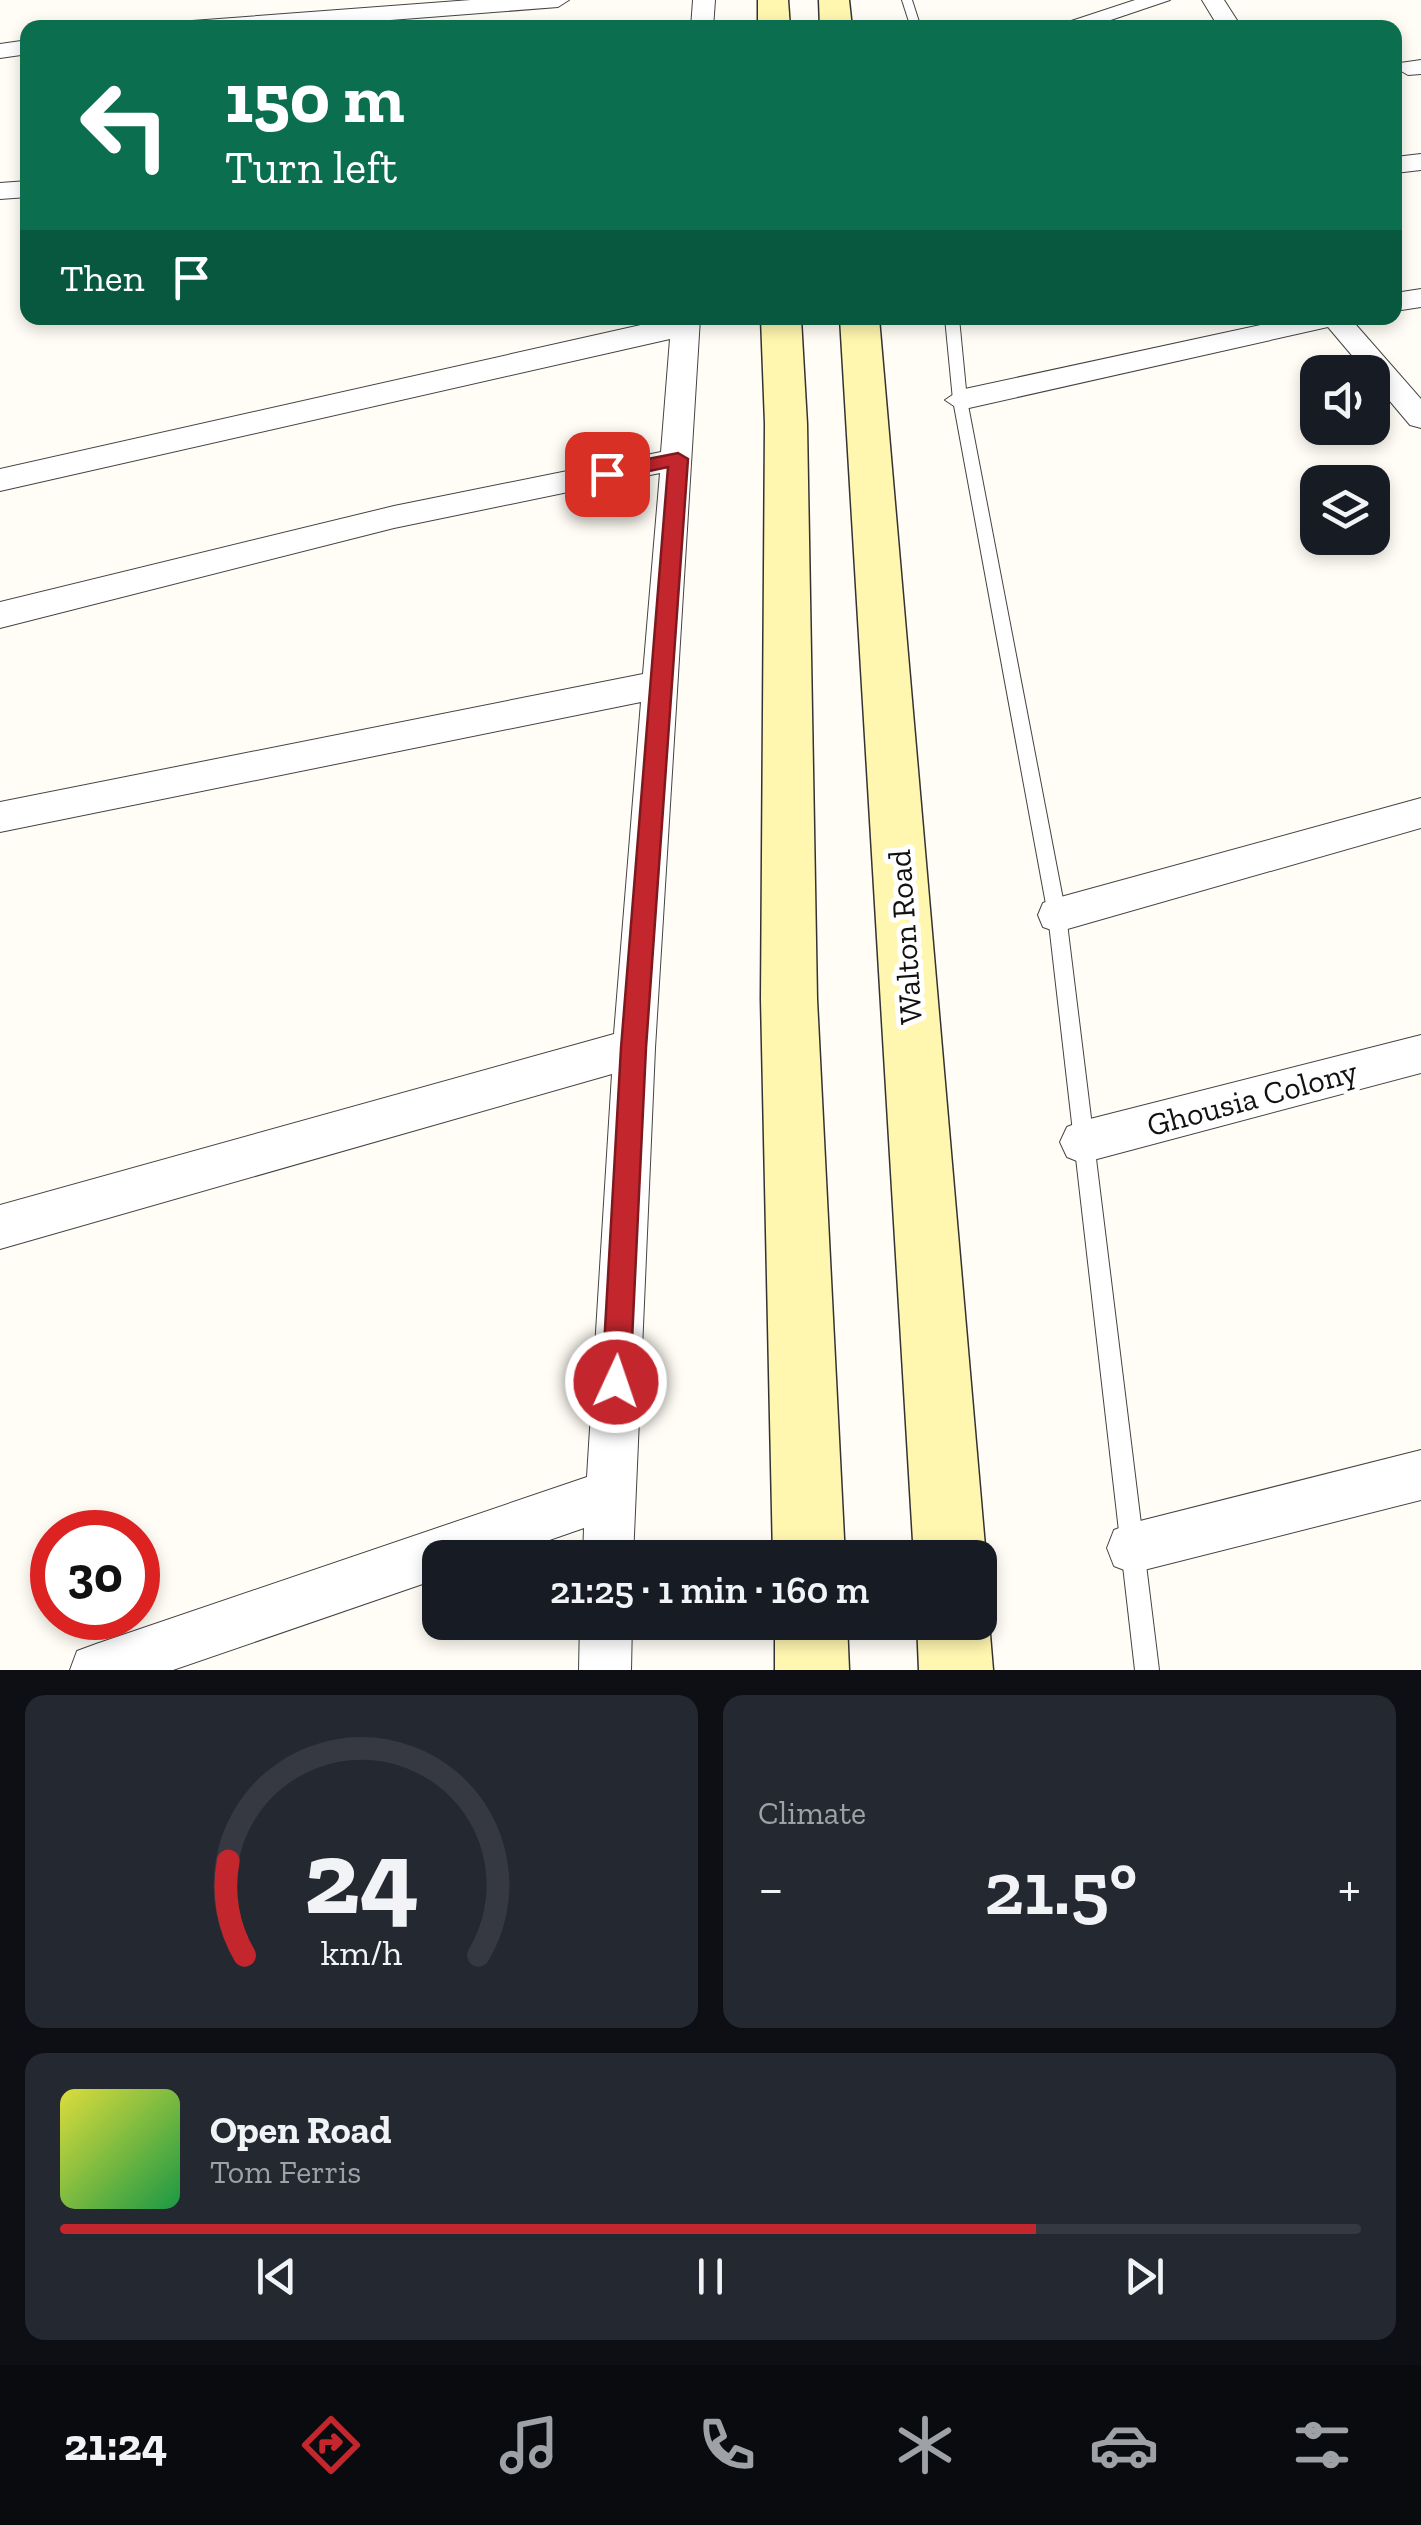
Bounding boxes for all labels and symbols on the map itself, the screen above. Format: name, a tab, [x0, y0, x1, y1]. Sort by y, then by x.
pin	[565, 432, 650, 517]
street label: Walton Road	[880, 848, 930, 1026]
street label: Ghousia Colony	[1143, 1052, 1362, 1144]
position arrow	[564, 1330, 668, 1434]
speed limit sign: 30	[30, 1510, 160, 1640]

